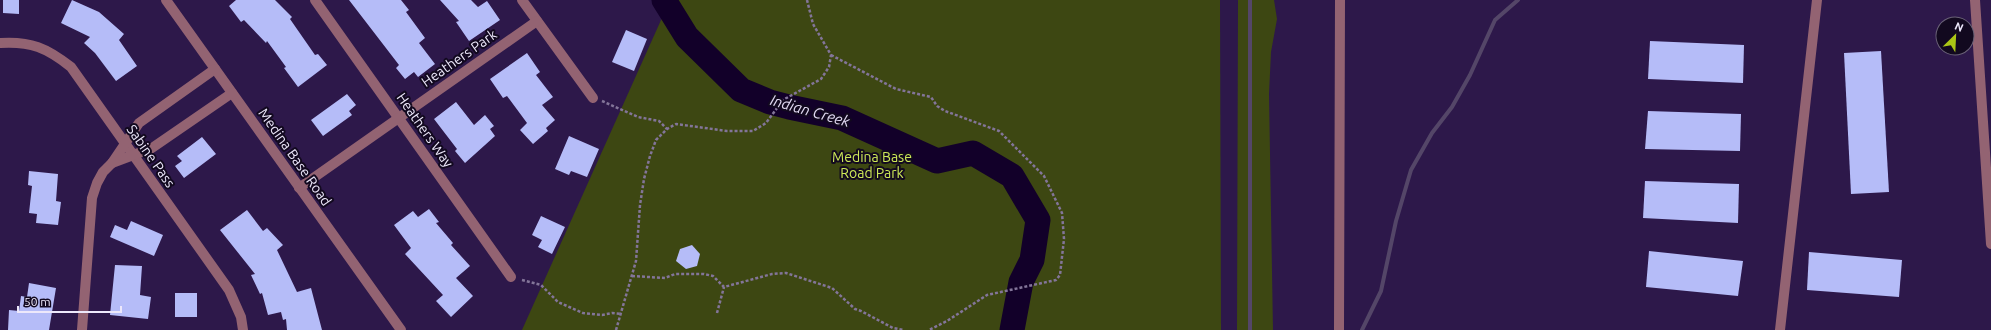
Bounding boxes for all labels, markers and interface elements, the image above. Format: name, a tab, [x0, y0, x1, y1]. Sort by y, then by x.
north arrow	[1935, 16, 1975, 56]
text: N	[1953, 20, 1965, 34]
street label: Heathers Park	[418, 26, 500, 90]
street label: Heathers Way	[393, 90, 457, 170]
water label: Indian Creek	[768, 91, 852, 130]
street label: Medina Base Road	[255, 105, 335, 209]
street label: Sabine Pass	[124, 122, 178, 190]
park label: Medina Base Road Park	[832, 149, 912, 181]
scale bar	[18, 288, 121, 314]
text: 50 m	[24, 295, 51, 308]

